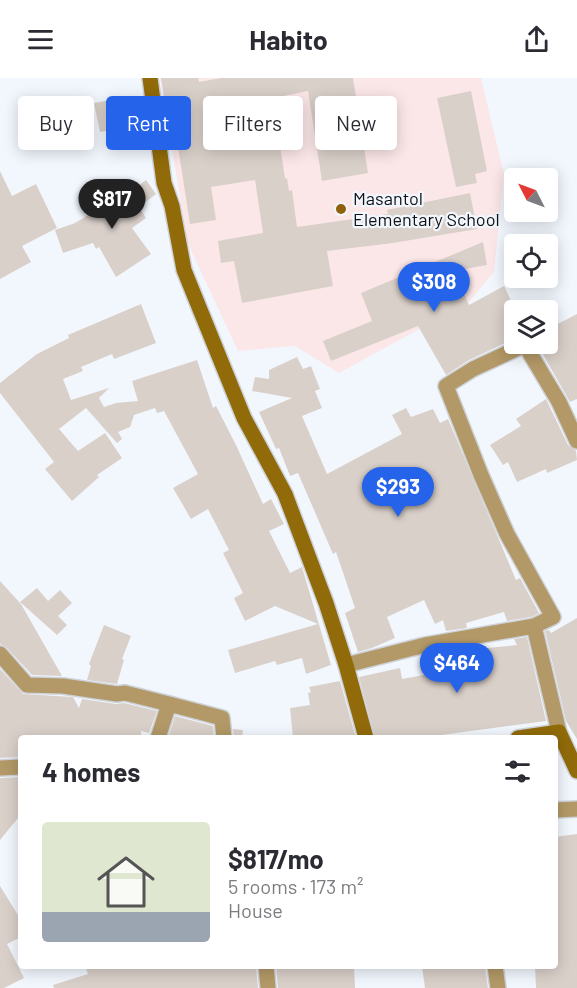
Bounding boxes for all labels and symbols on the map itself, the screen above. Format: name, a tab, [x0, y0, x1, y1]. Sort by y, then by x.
north arrow	[504, 168, 558, 222]
pin: $817	[76, 179, 148, 230]
place label: Masantol Elementary School	[353, 187, 500, 230]
marker: Masantol Elementary School	[334, 202, 348, 216]
pin: $308	[398, 262, 470, 313]
pin: $293	[362, 467, 434, 518]
pin: $464	[421, 643, 493, 694]

